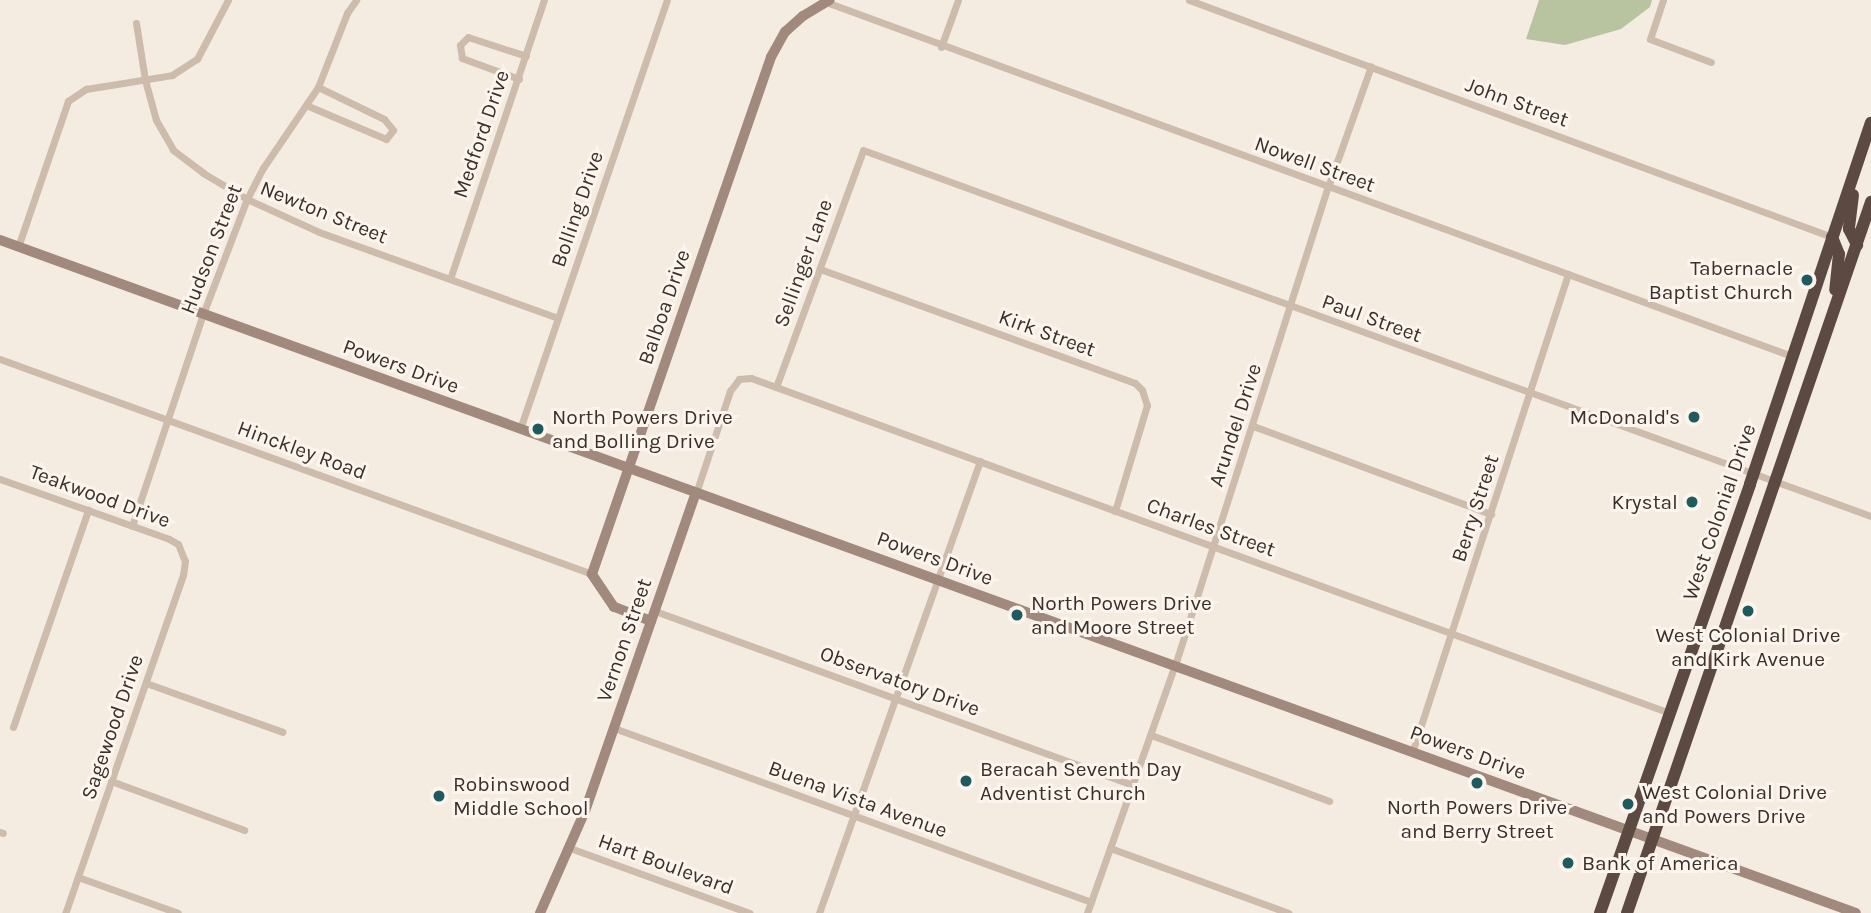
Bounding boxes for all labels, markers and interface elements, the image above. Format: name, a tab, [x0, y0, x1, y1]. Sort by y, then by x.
street label: Medford Drive	[447, 67, 515, 201]
street label: John Street	[1462, 72, 1572, 132]
street label: Nowell Street	[1251, 131, 1379, 197]
street label: Bolling Drive	[545, 148, 609, 270]
street label: Newton Street	[257, 175, 391, 249]
street label: Hudson Street	[175, 181, 247, 317]
street label: Sellinger Lane	[768, 196, 838, 330]
street label: Balboa Drive	[633, 246, 695, 368]
place label: Tabernacle Baptist Church	[1649, 255, 1793, 305]
marker: Tabernacle Baptist Church	[1799, 272, 1815, 288]
street label: Paul Street	[1319, 288, 1425, 348]
street label: Kirk Street	[995, 304, 1099, 362]
street label: Powers Drive	[339, 333, 463, 399]
street label: Arundel Drive	[1203, 360, 1267, 490]
place label: North Powers Drive and Bolling Drive	[552, 404, 733, 454]
place label: McDonald's	[1570, 404, 1680, 430]
marker: McDonald's	[1686, 409, 1702, 425]
street label: Hinckley Road	[234, 415, 370, 485]
street label: West Colonial Drive	[1677, 420, 1761, 604]
marker: North Powers Drive and Bolling Drive	[530, 421, 546, 437]
street label: Berry Street	[1446, 451, 1504, 565]
street label: Teakwood Drive	[26, 459, 174, 533]
place label: Krystal	[1612, 489, 1678, 515]
street label: Charles Street	[1143, 492, 1279, 562]
marker: Krystal	[1684, 494, 1700, 510]
street label: Powers Drive	[873, 525, 997, 591]
street label: Vernon Street	[591, 575, 657, 705]
place label: North Powers Drive and Moore Street	[1031, 590, 1212, 640]
marker: West Colonial Drive and Kirk Avenue	[1740, 603, 1756, 619]
marker: North Powers Drive and Moore Street	[1009, 607, 1025, 623]
place label: West Colonial Drive and Kirk Avenue	[1656, 622, 1840, 672]
street label: Observatory Drive	[817, 640, 983, 722]
street label: Sagewood Drive	[75, 651, 149, 803]
street label: Powers Drive	[1406, 719, 1530, 785]
street label: Buena Vista Avenue	[765, 755, 951, 843]
place label: Beracah Seventh Day Adventist Church	[980, 756, 1181, 806]
place label: Robinswood Middle School	[453, 771, 589, 821]
marker: Beracah Seventh Day Adventist Church	[958, 773, 974, 789]
marker: North Powers Drive and Berry Street	[1469, 775, 1485, 791]
place label: West Colonial Drive and Powers Drive	[1642, 779, 1827, 829]
marker: Robinswood Middle School	[431, 788, 447, 804]
place label: North Powers Drive and Berry Street	[1387, 794, 1567, 844]
marker: West Colonial Drive and Powers Drive	[1620, 796, 1636, 812]
street label: Hart Boulevard	[595, 828, 737, 900]
place label: Bank of America	[1582, 850, 1739, 876]
marker: Bank of America	[1560, 855, 1576, 871]

